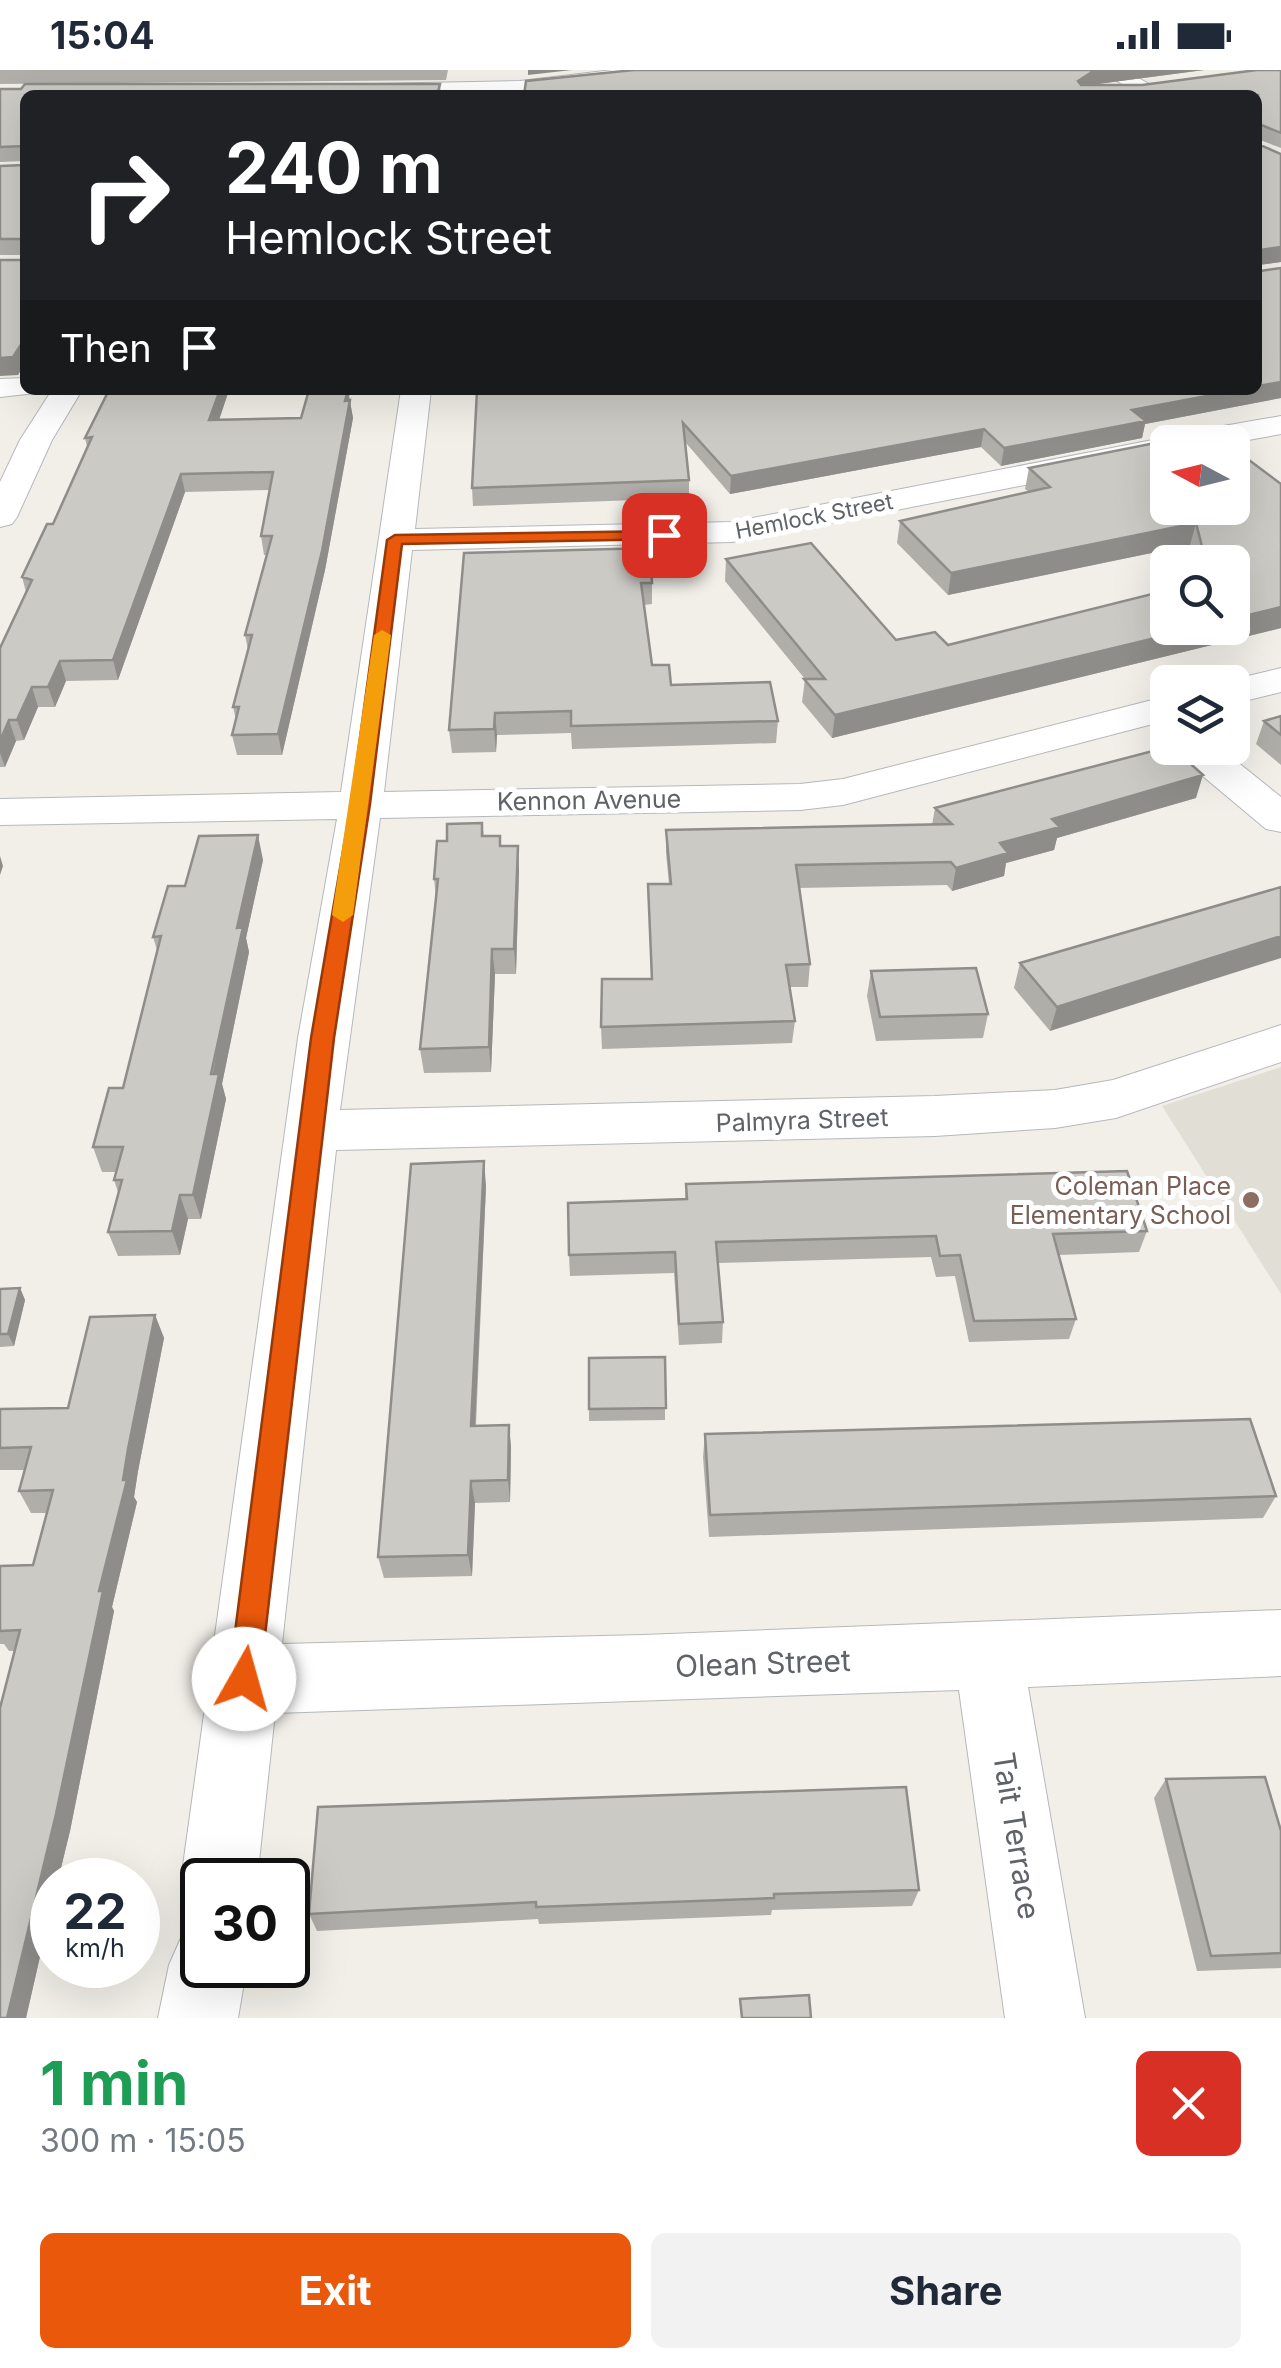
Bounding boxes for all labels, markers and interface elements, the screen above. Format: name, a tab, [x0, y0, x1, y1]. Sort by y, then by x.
text: 15:04	[50, 12, 155, 58]
text: 240 m	[225, 125, 443, 210]
icon: right	[60, 130, 190, 260]
text: Hemlock Street	[225, 210, 552, 265]
icon: arrive	[172, 320, 227, 375]
text: Then	[60, 325, 152, 371]
north arrow	[1150, 425, 1250, 525]
map controls	[1150, 425, 1250, 765]
street label: Hemlock Street	[733, 488, 895, 544]
pin	[622, 493, 707, 578]
icon: arrive	[637, 508, 692, 563]
button: search	[1150, 545, 1250, 645]
button: layers	[1150, 665, 1250, 765]
street label: Kennon Avenue	[496, 783, 682, 817]
street label: Palmyra Street	[715, 1102, 889, 1138]
place label: Coleman Place Elementary School	[1010, 1171, 1231, 1230]
marker: Coleman Place Elementary School	[1240, 1189, 1262, 1211]
position arrow	[192, 1627, 296, 1731]
street label: Olean Street	[675, 1642, 852, 1684]
street label: Tait Terrace	[986, 1750, 1048, 1922]
speed limit sign: 30	[180, 1858, 310, 1988]
text: 22	[64, 1881, 127, 1941]
text: km/h	[65, 1933, 125, 1963]
text: 1 min	[40, 2047, 188, 2119]
button: close	[1136, 2051, 1241, 2156]
text: 300 m · 15:05	[40, 2121, 246, 2160]
button: Exit	[40, 2233, 631, 2348]
button: Share	[651, 2233, 1241, 2348]

